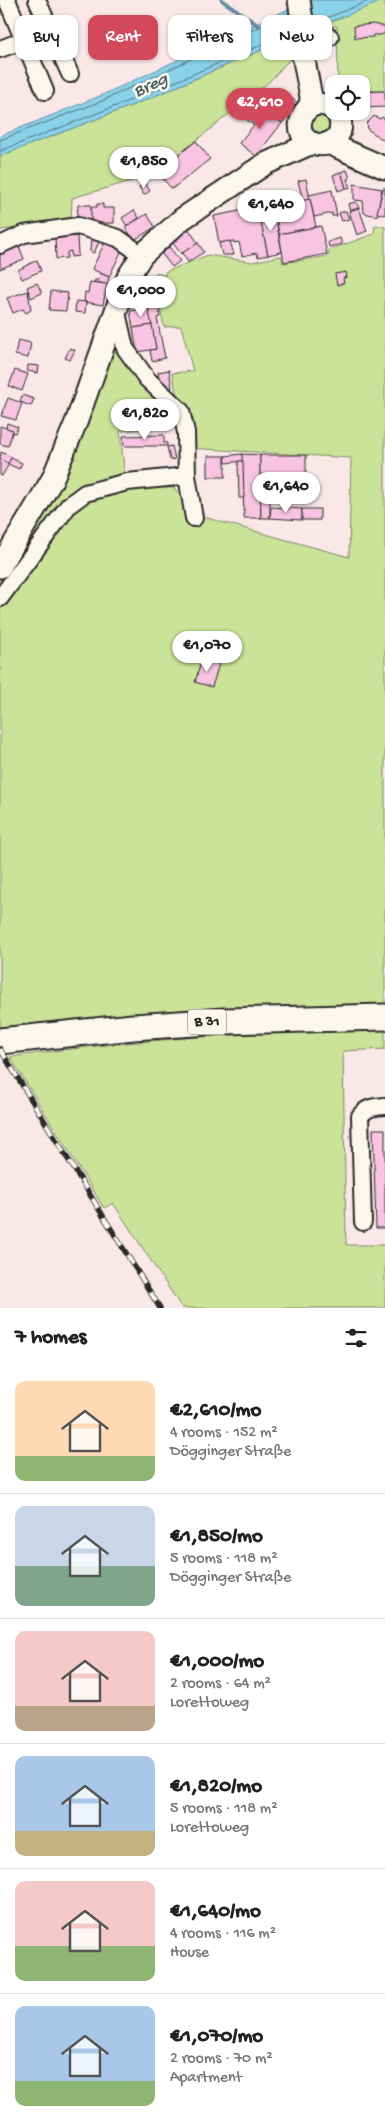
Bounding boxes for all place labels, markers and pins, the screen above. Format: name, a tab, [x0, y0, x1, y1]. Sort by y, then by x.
pin: €2,610	[219, 88, 301, 130]
pin: €1,850	[103, 146, 185, 189]
pin: €1,640	[230, 190, 312, 232]
pin: €1,000	[100, 276, 182, 318]
pin: €1,820	[104, 398, 186, 441]
pin: €1,640	[245, 472, 327, 514]
pin: €1,070	[166, 630, 248, 673]

